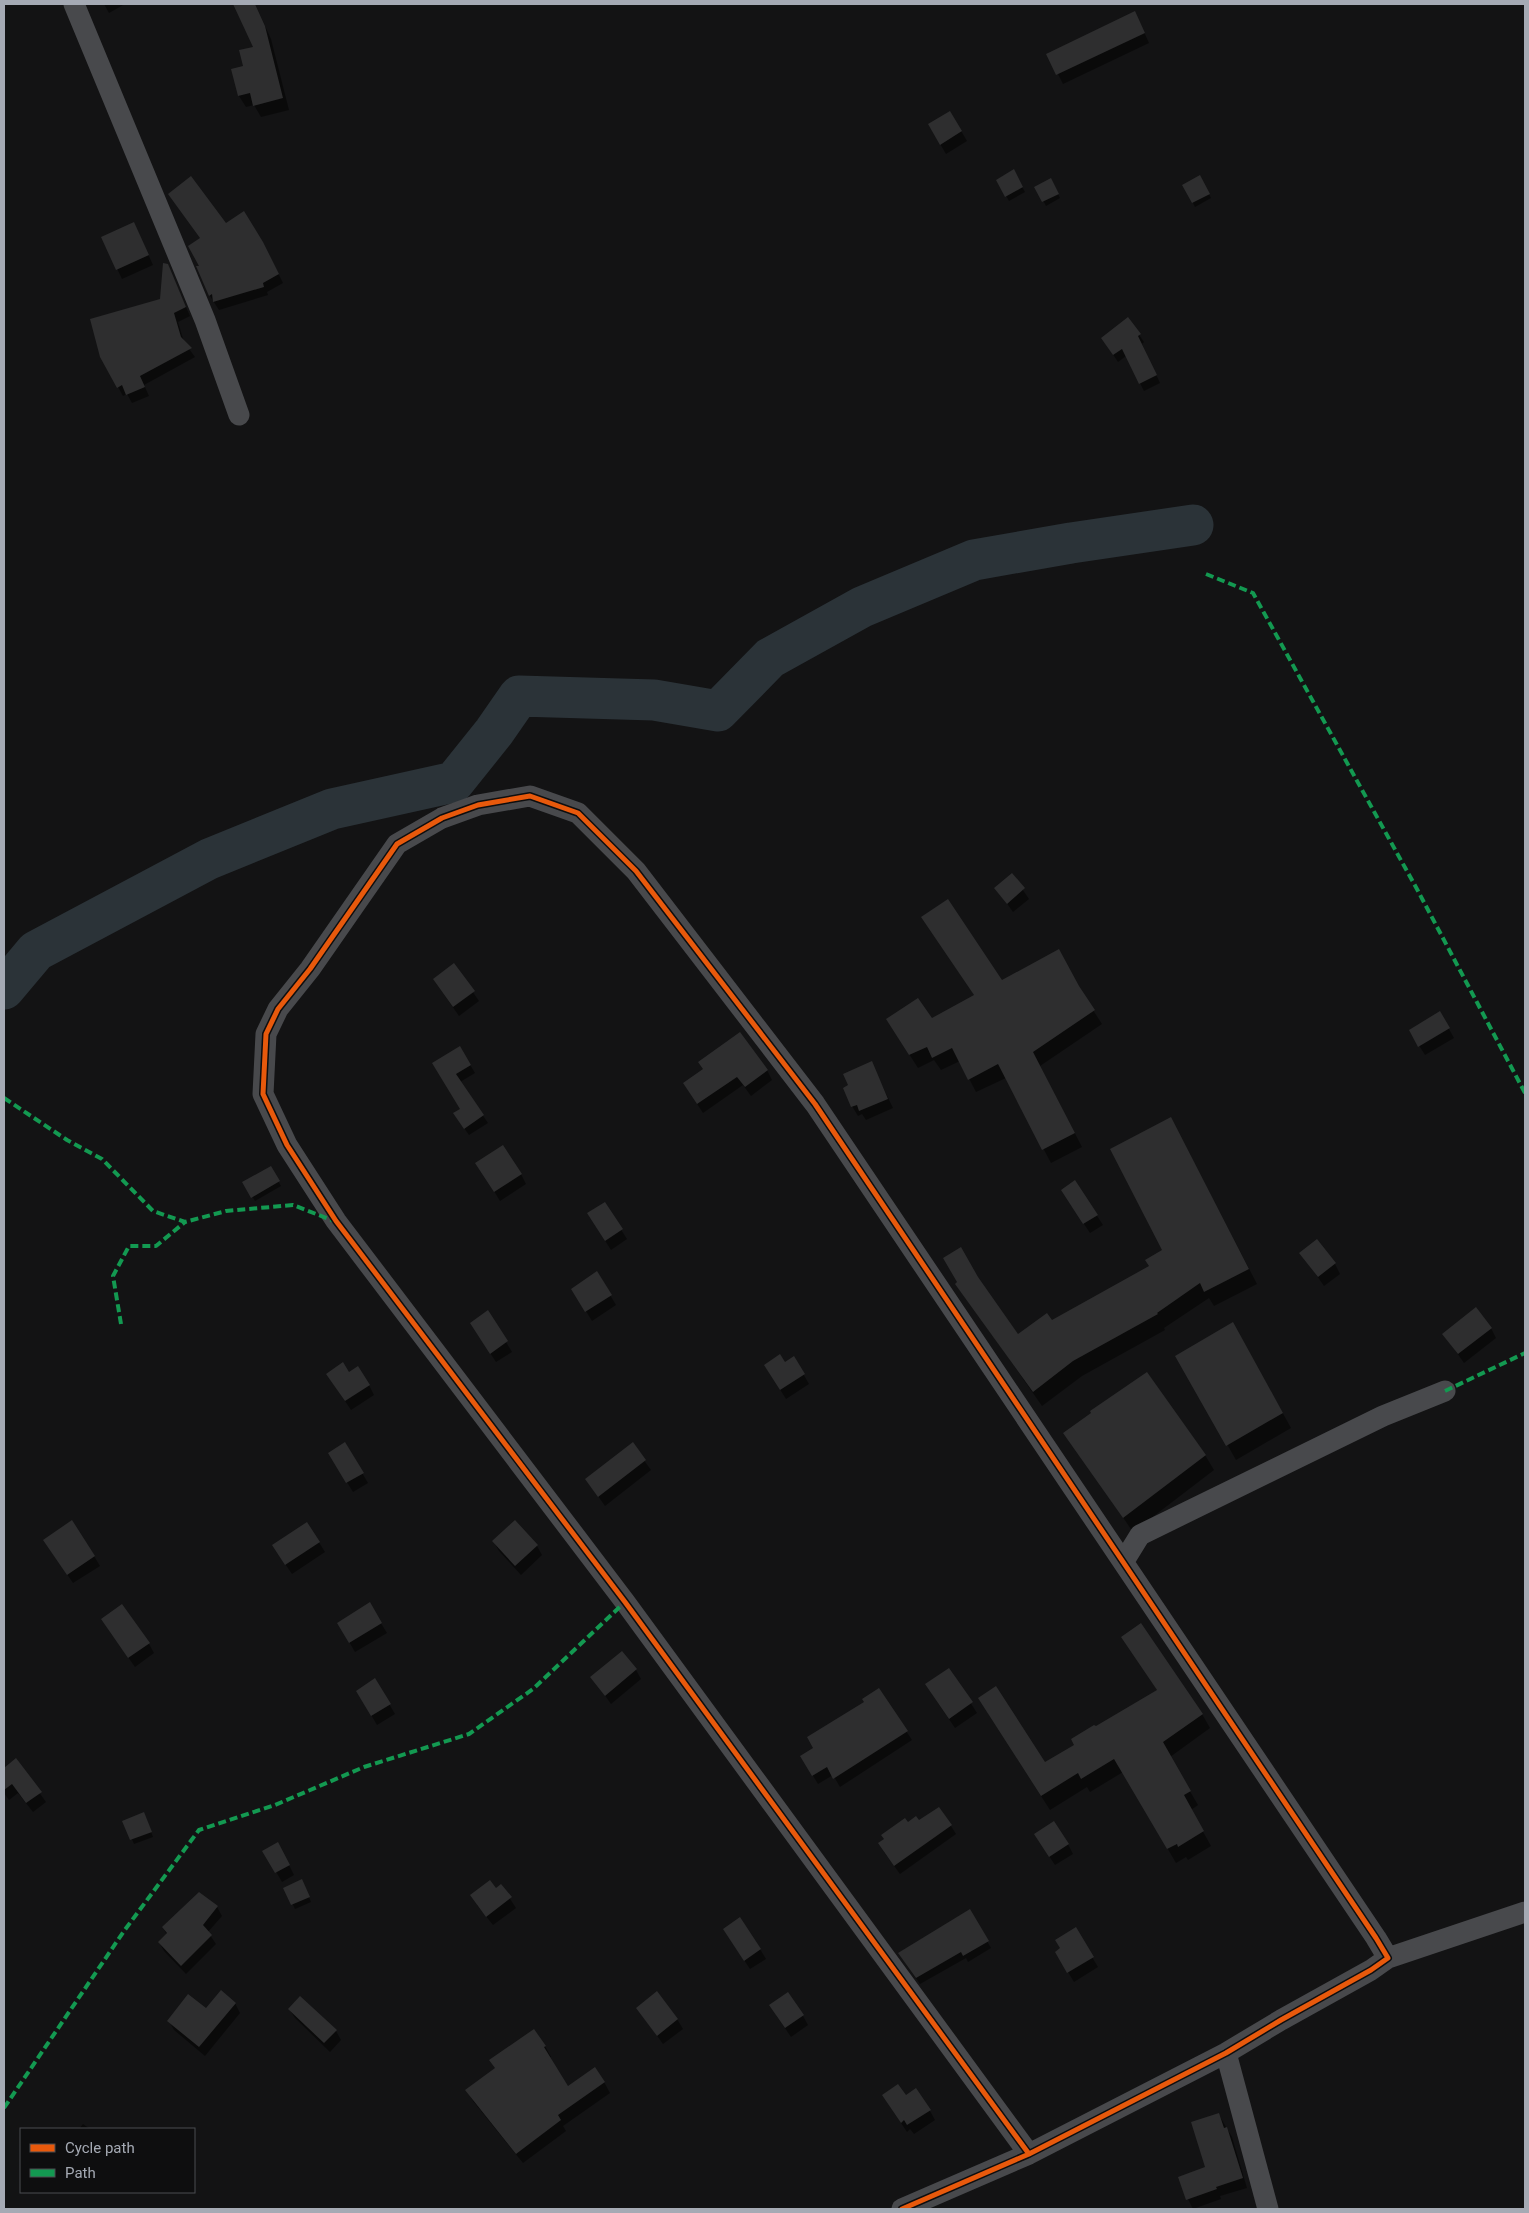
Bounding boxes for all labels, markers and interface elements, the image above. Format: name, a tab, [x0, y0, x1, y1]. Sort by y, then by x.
legend	[20, 2128, 195, 2193]
text: Cycle path	[65, 2139, 135, 2157]
text: Path	[65, 2164, 96, 2182]

